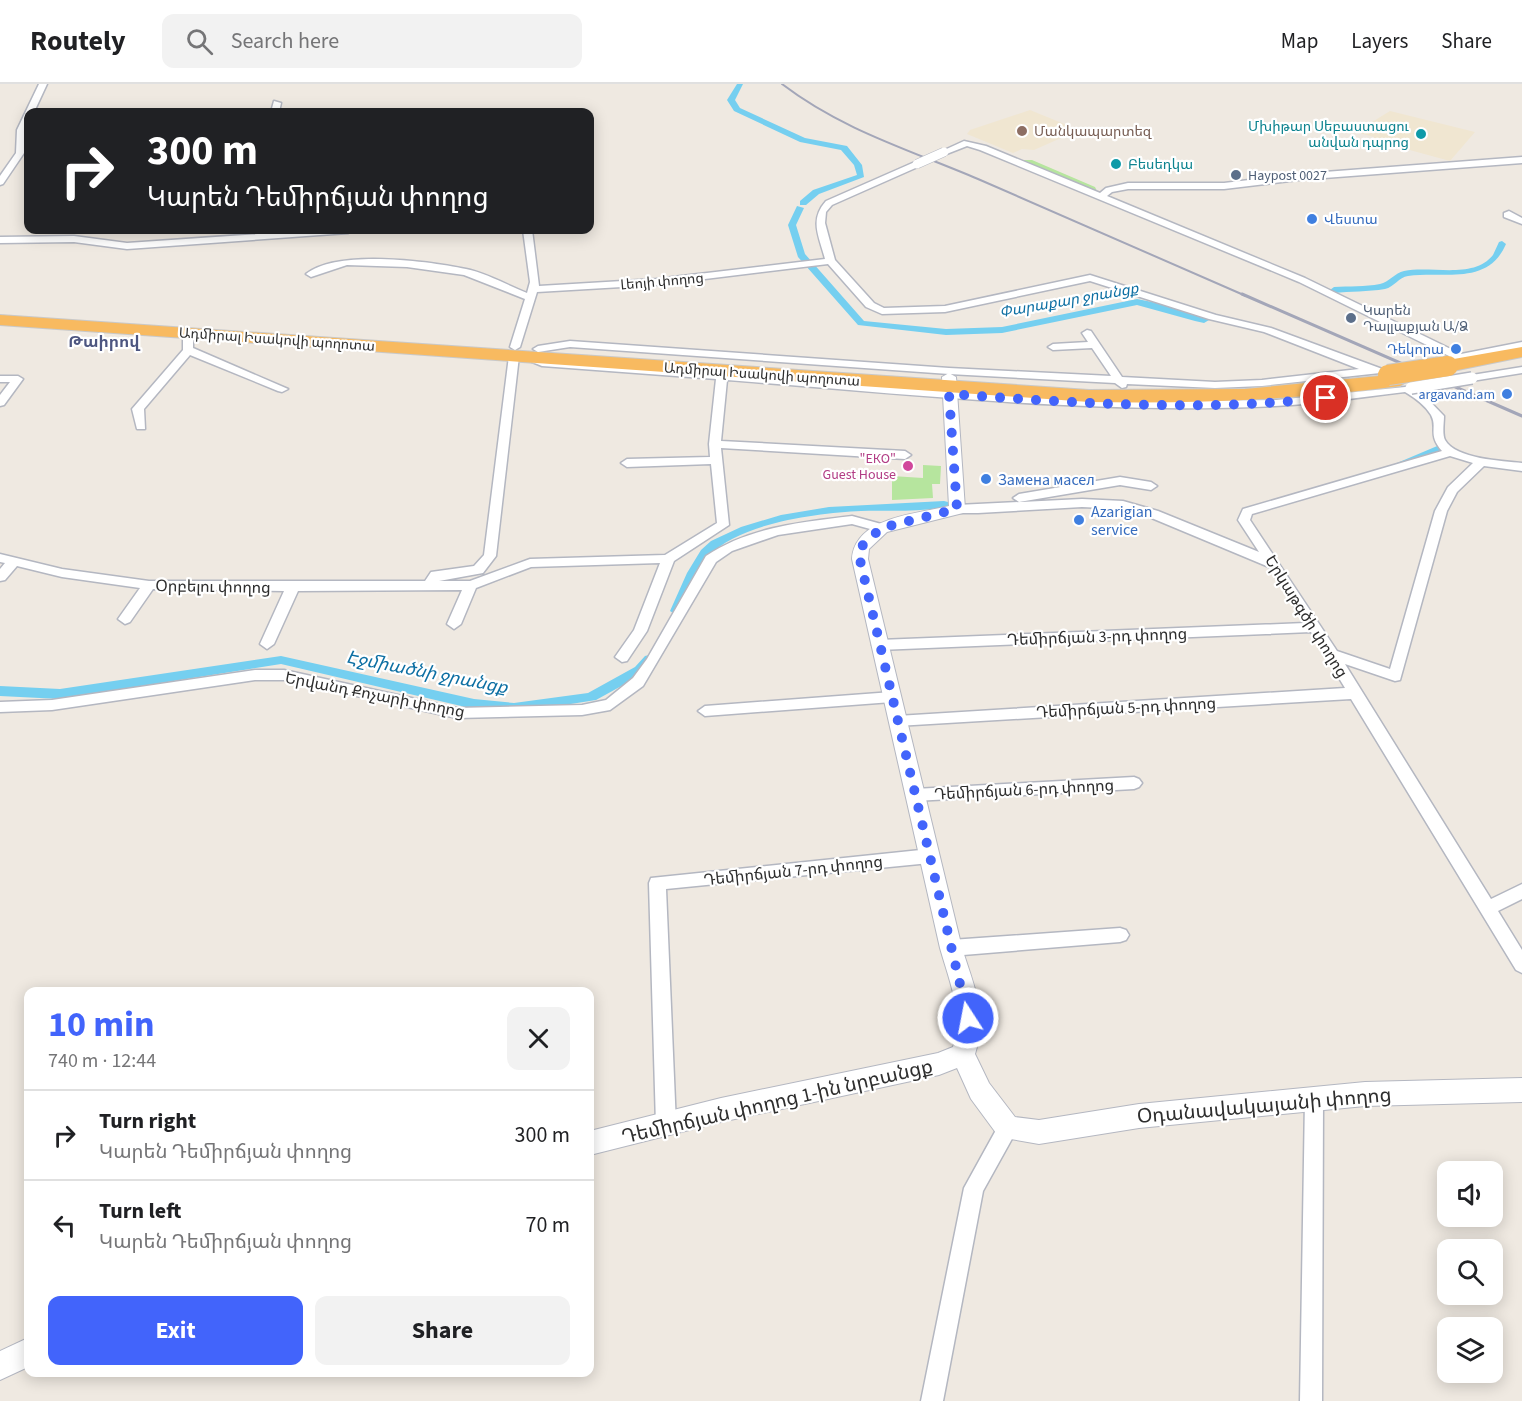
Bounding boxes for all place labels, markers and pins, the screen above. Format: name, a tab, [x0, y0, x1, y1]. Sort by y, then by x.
place label: Մխիթար Սեբաստացու անվան դպրոց	[1248, 117, 1409, 153]
place label: Մանկապարտեզ	[1034, 122, 1152, 142]
marker: Մանկապարտեզ	[1015, 124, 1029, 138]
marker: Մխիթար Սեբաստացու անվան դպրոց	[1414, 127, 1428, 141]
place label: Բեսեդկա	[1128, 155, 1193, 175]
marker: Բեսեդկա	[1109, 157, 1123, 171]
place label: Haypost 0027	[1248, 166, 1327, 186]
marker: Haypost 0027	[1229, 168, 1243, 182]
place label: Վեստա	[1324, 210, 1378, 230]
marker: Վեստա	[1305, 212, 1319, 226]
place label: Կարեն Դալլաքյան Ա/Ձ	[1363, 301, 1468, 337]
marker: Կարեն Դալլաքյան Ա/Ձ	[1344, 311, 1358, 325]
place label: Դեկորա	[1387, 340, 1444, 360]
marker: Դեկորա	[1449, 342, 1463, 356]
pin	[1300, 372, 1351, 423]
place label: argavand.am	[1418, 385, 1495, 405]
marker: argavand.am	[1500, 387, 1514, 401]
place label: "ЕКО" Guest House	[823, 449, 896, 485]
marker: "ЕКО" Guest House	[901, 459, 915, 473]
place label: Замена масел	[998, 469, 1095, 491]
marker: Замена масел	[979, 472, 993, 486]
place label: Azarigian service	[1091, 501, 1153, 541]
marker: Azarigian service	[1072, 513, 1086, 527]

